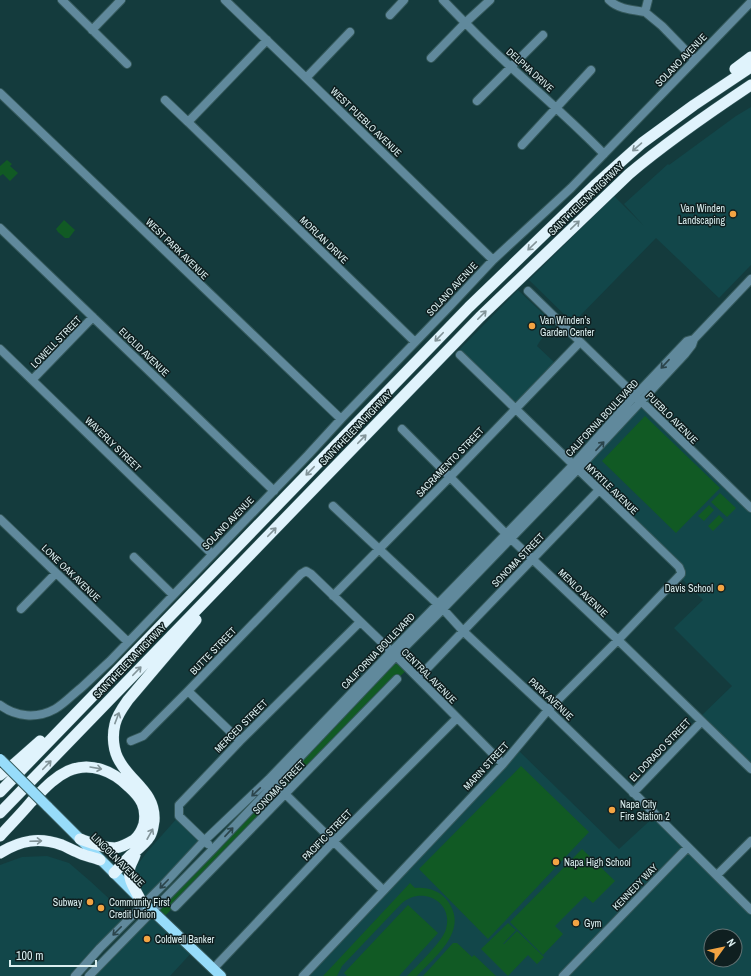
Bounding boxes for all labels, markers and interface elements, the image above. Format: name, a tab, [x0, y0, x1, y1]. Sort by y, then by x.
street label: SOLANO AVENUE	[652, 31, 710, 89]
street label: DELPHA DRIVE	[503, 45, 557, 95]
street label: WEST PUEBLO AVENUE	[328, 85, 404, 159]
one-way arrow	[632, 143, 642, 152]
street label: SAINT HELENA HIGHWAY	[546, 160, 627, 238]
place label: Van Winden Landscaping	[678, 202, 725, 227]
marker: Van Winden Landscaping	[728, 209, 738, 219]
street label: MORLAN DRIVE	[297, 214, 351, 266]
street label: WEST PARK AVENUE	[143, 216, 211, 282]
one-way arrow	[570, 220, 580, 230]
one-way arrow	[527, 241, 537, 251]
street label: SOLANO AVENUE	[424, 259, 480, 319]
one-way arrow	[477, 310, 487, 320]
street label: LOWELL STREET	[28, 313, 84, 371]
place label: Van Winden’s Garden Center	[540, 314, 595, 339]
marker: Van Winden’s Garden Center	[527, 321, 537, 331]
street label: EUCLID AVENUE	[116, 325, 172, 379]
one-way arrow	[434, 332, 444, 342]
one-way arrow	[661, 359, 670, 369]
street label: CALIFORNIA BOULEVARD	[563, 377, 641, 459]
street label: SAINT HELENA HIGHWAY	[317, 387, 395, 468]
street label: PUEBLO AVENUE	[643, 389, 701, 447]
street label: WAVERLY STREET	[82, 414, 144, 474]
street label: SACRAMENTO STREET	[413, 424, 487, 500]
one-way arrow	[357, 434, 367, 444]
one-way arrow	[595, 441, 604, 451]
street label: MYRTLE AVENUE	[583, 461, 641, 517]
one-way arrow	[305, 466, 315, 476]
street label: SOLANO AVENUE	[199, 494, 257, 552]
one-way arrow	[267, 527, 276, 537]
street label: SONOMA STREET	[489, 530, 547, 590]
street label: LONE OAK AVENUE	[39, 542, 103, 604]
street label: MENLO AVENUE	[555, 566, 611, 620]
place label: Davis School	[665, 582, 713, 595]
marker: Davis School	[716, 583, 726, 593]
street label: CALIFORNIA BOULEVARD	[338, 610, 418, 692]
street label: SAINT HELENA HIGHWAY	[91, 620, 169, 701]
street label: BUTTE STREET	[187, 624, 239, 678]
street label: CENTRAL AVENUE	[399, 646, 459, 706]
one-way arrow	[132, 666, 142, 676]
street label: PARK AVENUE	[526, 675, 576, 723]
street label: MERCED STREET	[212, 697, 270, 755]
one-way arrow	[114, 712, 121, 725]
street label: EL DORADO STREET	[627, 716, 693, 784]
street label: MARIN STREET	[460, 739, 512, 793]
street label: SONOMA STREET	[250, 757, 308, 817]
one-way arrow	[42, 760, 51, 770]
one-way arrow	[89, 765, 102, 773]
one-way arrow	[251, 787, 261, 797]
place label: Napa City Fire Station 2	[620, 798, 670, 823]
marker: Napa City Fire Station 2	[607, 805, 617, 815]
street label: PACIFIC STREET	[299, 807, 355, 863]
one-way arrow	[224, 827, 233, 837]
one-way arrow	[147, 828, 154, 840]
street label: LINCOLN AVENUE	[88, 830, 148, 890]
one-way arrow	[29, 837, 42, 845]
place label: Napa High School	[564, 856, 631, 869]
marker: Napa High School	[551, 857, 561, 867]
street label: KENNEDY WAY	[610, 861, 661, 913]
one-way arrow	[159, 879, 169, 889]
place label: Subway	[53, 896, 83, 909]
place label: Community First Credit Union	[109, 896, 170, 921]
marker: Subway	[85, 897, 95, 907]
marker: Community First Credit Union	[96, 903, 106, 913]
place label: Gym	[584, 917, 601, 930]
marker: Gym	[571, 918, 581, 928]
one-way arrow	[112, 926, 122, 936]
north arrow	[703, 928, 743, 968]
place label: Coldwell Banker	[155, 933, 215, 946]
marker: Coldwell Banker	[142, 934, 152, 944]
text: N	[724, 936, 739, 949]
scale bar	[10, 942, 96, 968]
text: 100 m	[16, 948, 43, 964]

